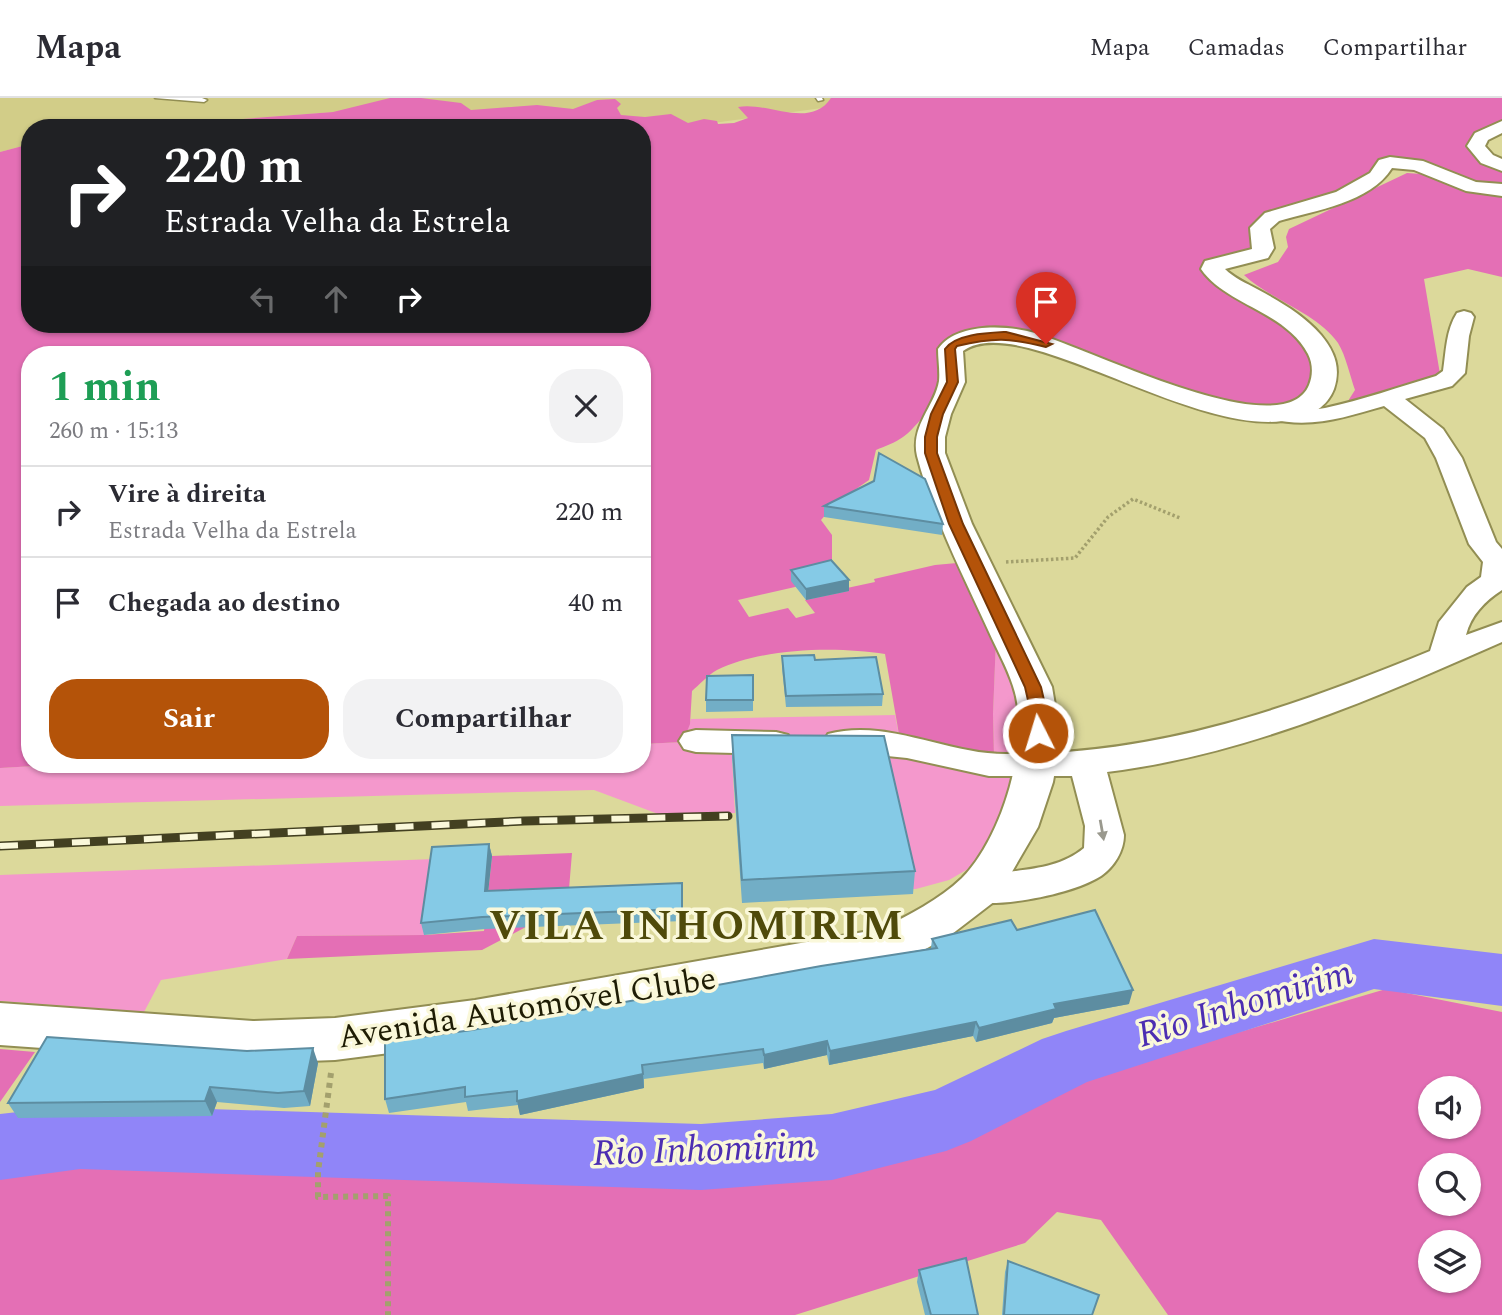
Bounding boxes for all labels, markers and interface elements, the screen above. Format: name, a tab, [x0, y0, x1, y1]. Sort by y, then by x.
text: Mapa	[35, 23, 121, 73]
text: Mapa	[1090, 30, 1150, 66]
text: Camadas	[1188, 30, 1285, 66]
text: Compartilhar	[1323, 30, 1467, 66]
text: 220 m	[164, 130, 303, 205]
icon: right	[49, 147, 140, 238]
text: Estrada Velha da Estrela	[164, 198, 510, 247]
pin	[1016, 272, 1076, 344]
icon: left	[244, 280, 282, 318]
icon: ahead	[317, 280, 355, 318]
icon: right	[390, 280, 428, 318]
icon: arrive	[1027, 283, 1065, 321]
text: 1 min	[49, 356, 161, 419]
button: close	[549, 369, 623, 443]
text: 260 m · 15:13	[49, 414, 178, 449]
text: Vire à direita	[108, 474, 266, 514]
text: 220 m	[555, 492, 623, 532]
icon: right	[49, 493, 87, 531]
text: Estrada Velha da Estrela	[108, 514, 357, 549]
text: Chegada ao destino	[108, 583, 340, 623]
text: 40 m	[568, 583, 623, 623]
icon: arrive	[49, 584, 87, 622]
button: Sair	[49, 679, 329, 759]
button: Compartilhar	[343, 679, 623, 759]
position arrow	[1001, 696, 1075, 770]
one-way arrow	[1097, 819, 1108, 841]
district label: VILA INHOMIRIM	[489, 895, 905, 958]
water label: Rio Inhomirim	[1130, 945, 1360, 1063]
street label: Avenida Automóvel Clube	[334, 953, 720, 1063]
map controls	[1418, 1076, 1481, 1293]
button: sound	[1418, 1076, 1481, 1139]
water label: Rio Inhomirim	[592, 1118, 816, 1182]
button: search	[1418, 1153, 1481, 1216]
button: layers	[1418, 1230, 1481, 1293]

